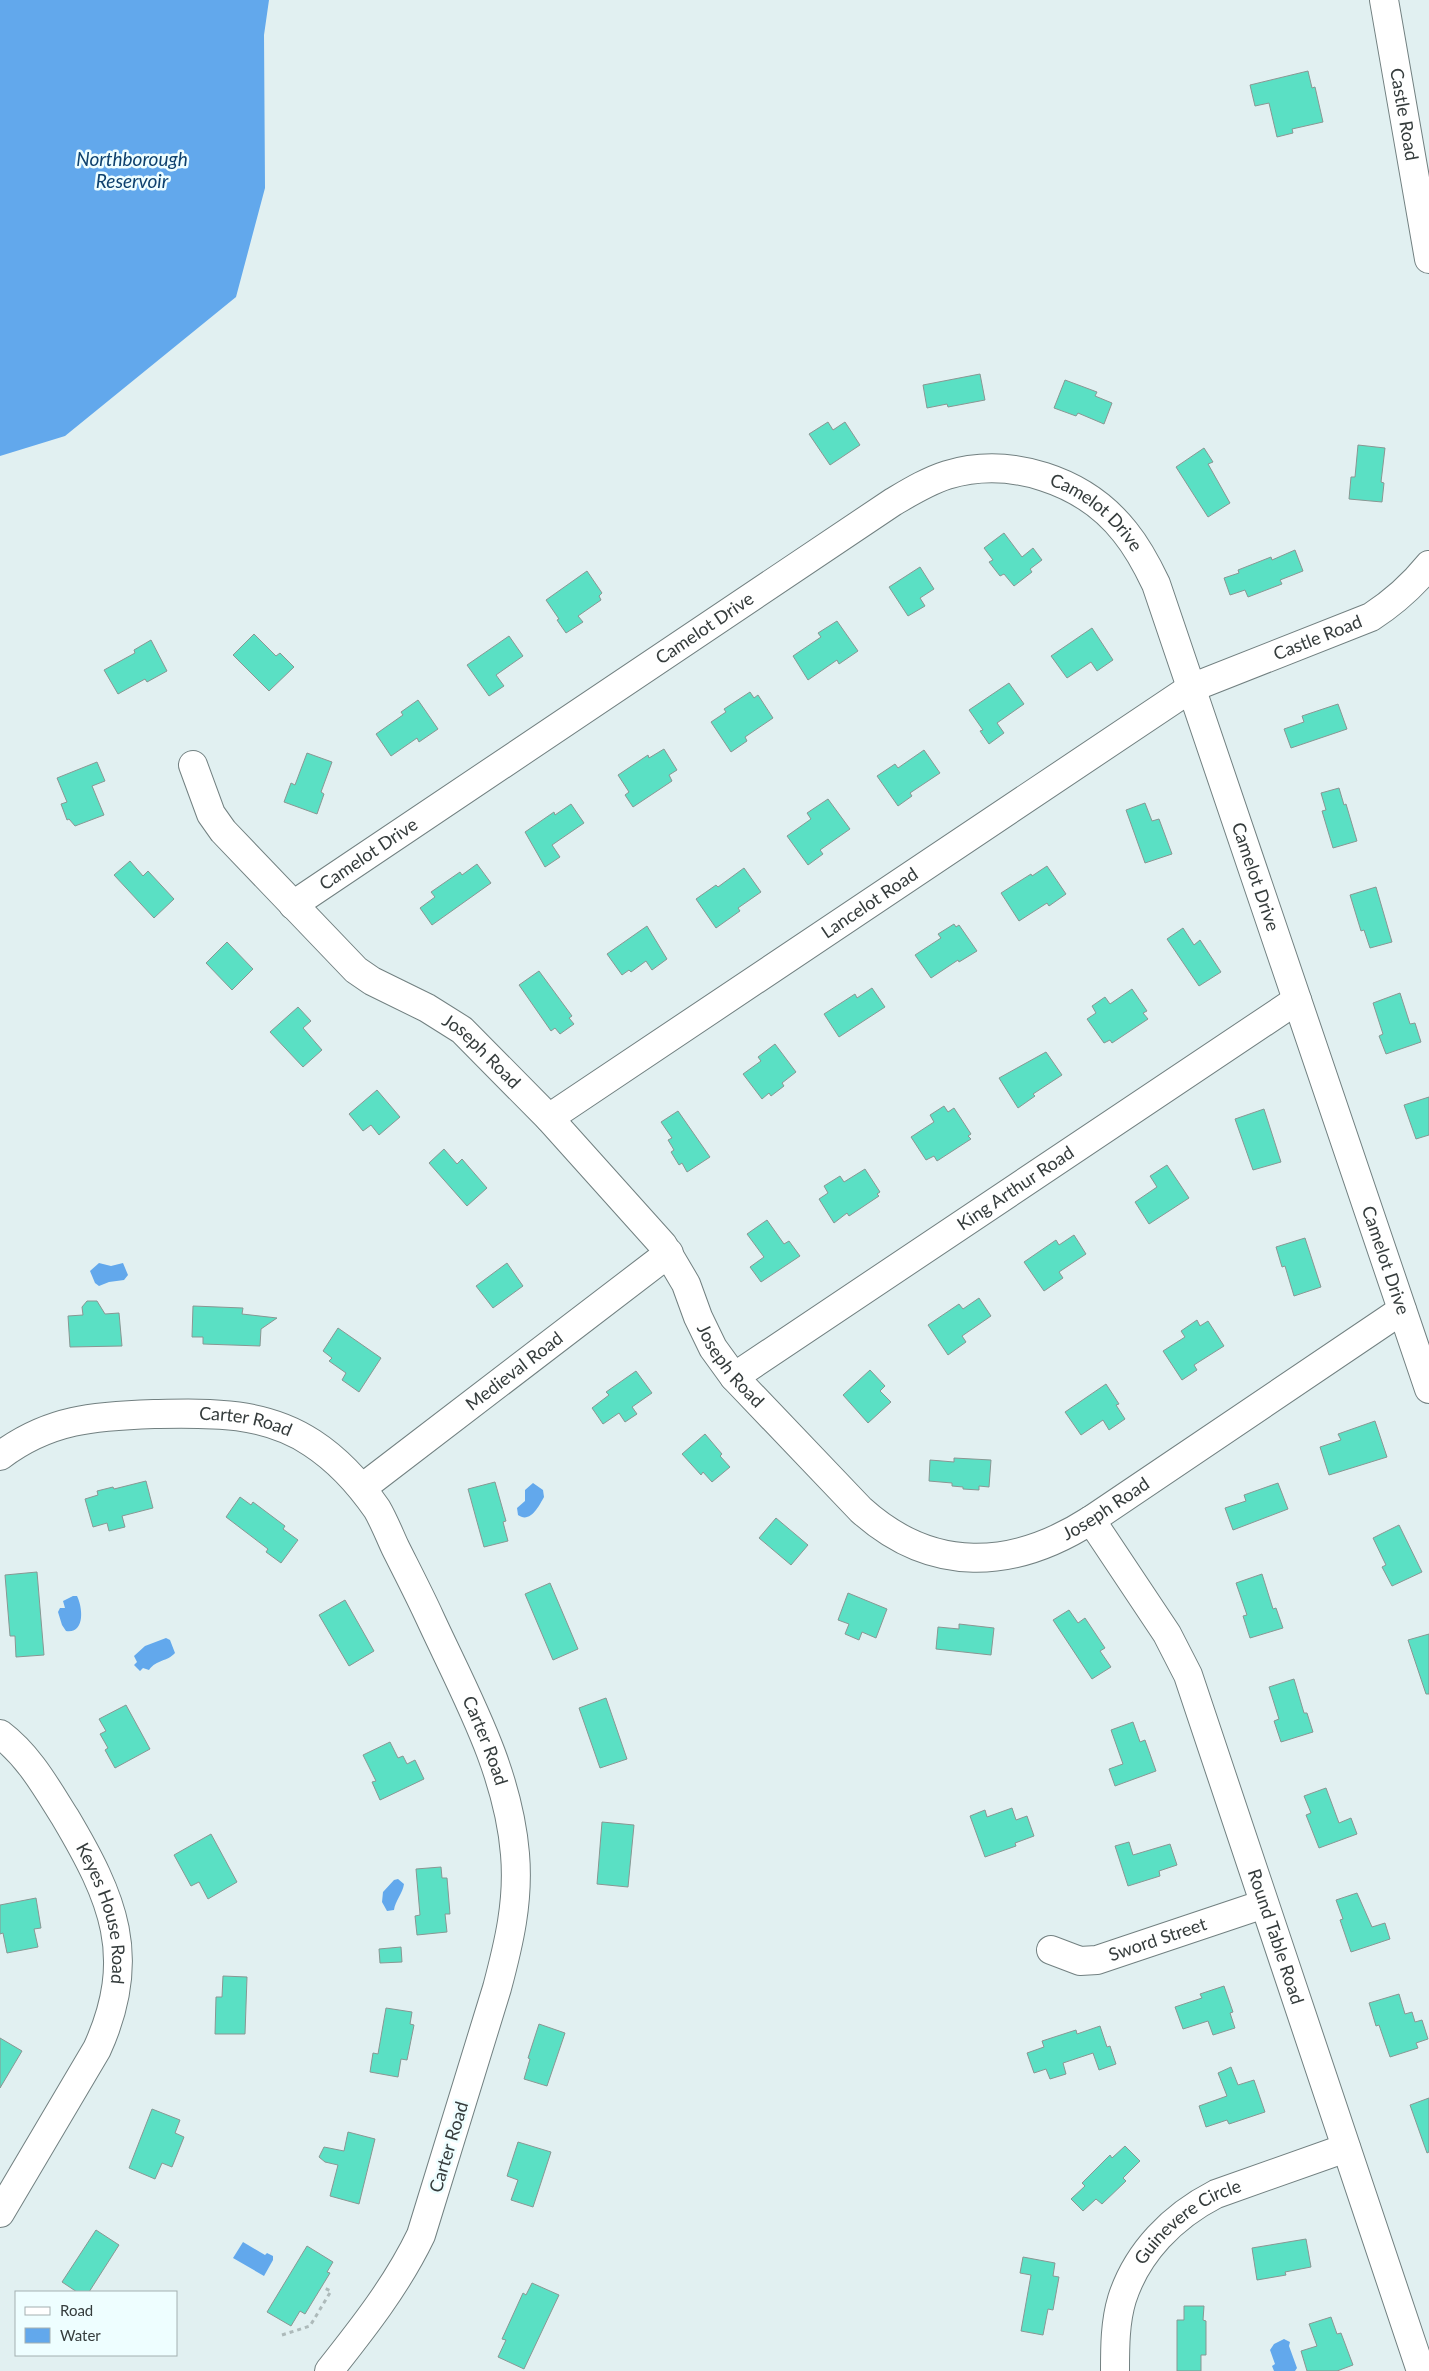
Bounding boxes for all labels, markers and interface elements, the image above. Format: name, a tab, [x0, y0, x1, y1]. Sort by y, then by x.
street label: Castle Road	[1386, 66, 1424, 162]
water label: Northborough Reservoir	[76, 147, 188, 192]
street label: Camelot Drive	[1047, 468, 1148, 555]
street label: Camelot Drive	[651, 587, 757, 668]
street label: Castle Road	[1270, 610, 1365, 664]
street label: Camelot Drive	[315, 813, 421, 894]
street label: Camelot Drive	[1228, 819, 1285, 934]
street label: Lancelot Road	[817, 862, 922, 943]
street label: Joseph Road	[439, 1009, 526, 1093]
street label: King Arthur Road	[953, 1141, 1078, 1234]
street label: Camelot Drive	[1358, 1203, 1415, 1317]
street label: Joseph Road	[693, 1320, 769, 1412]
street label: Medieval Road	[461, 1326, 567, 1415]
street label: Carter Road	[199, 1402, 296, 1440]
street label: Joseph Road	[1058, 1472, 1153, 1544]
street label: Carter Road	[458, 1692, 513, 1788]
street label: Keyes House Road	[72, 1839, 130, 1985]
street label: Round Table Road	[1244, 1866, 1309, 2007]
street label: Sword Street	[1105, 1912, 1210, 1965]
street label: Carter Road	[424, 2098, 472, 2195]
street label: Guinevere Circle	[1129, 2174, 1244, 2268]
legend	[15, 2291, 178, 2356]
text: Road	[60, 2301, 93, 2319]
text: Water	[60, 2326, 101, 2344]

